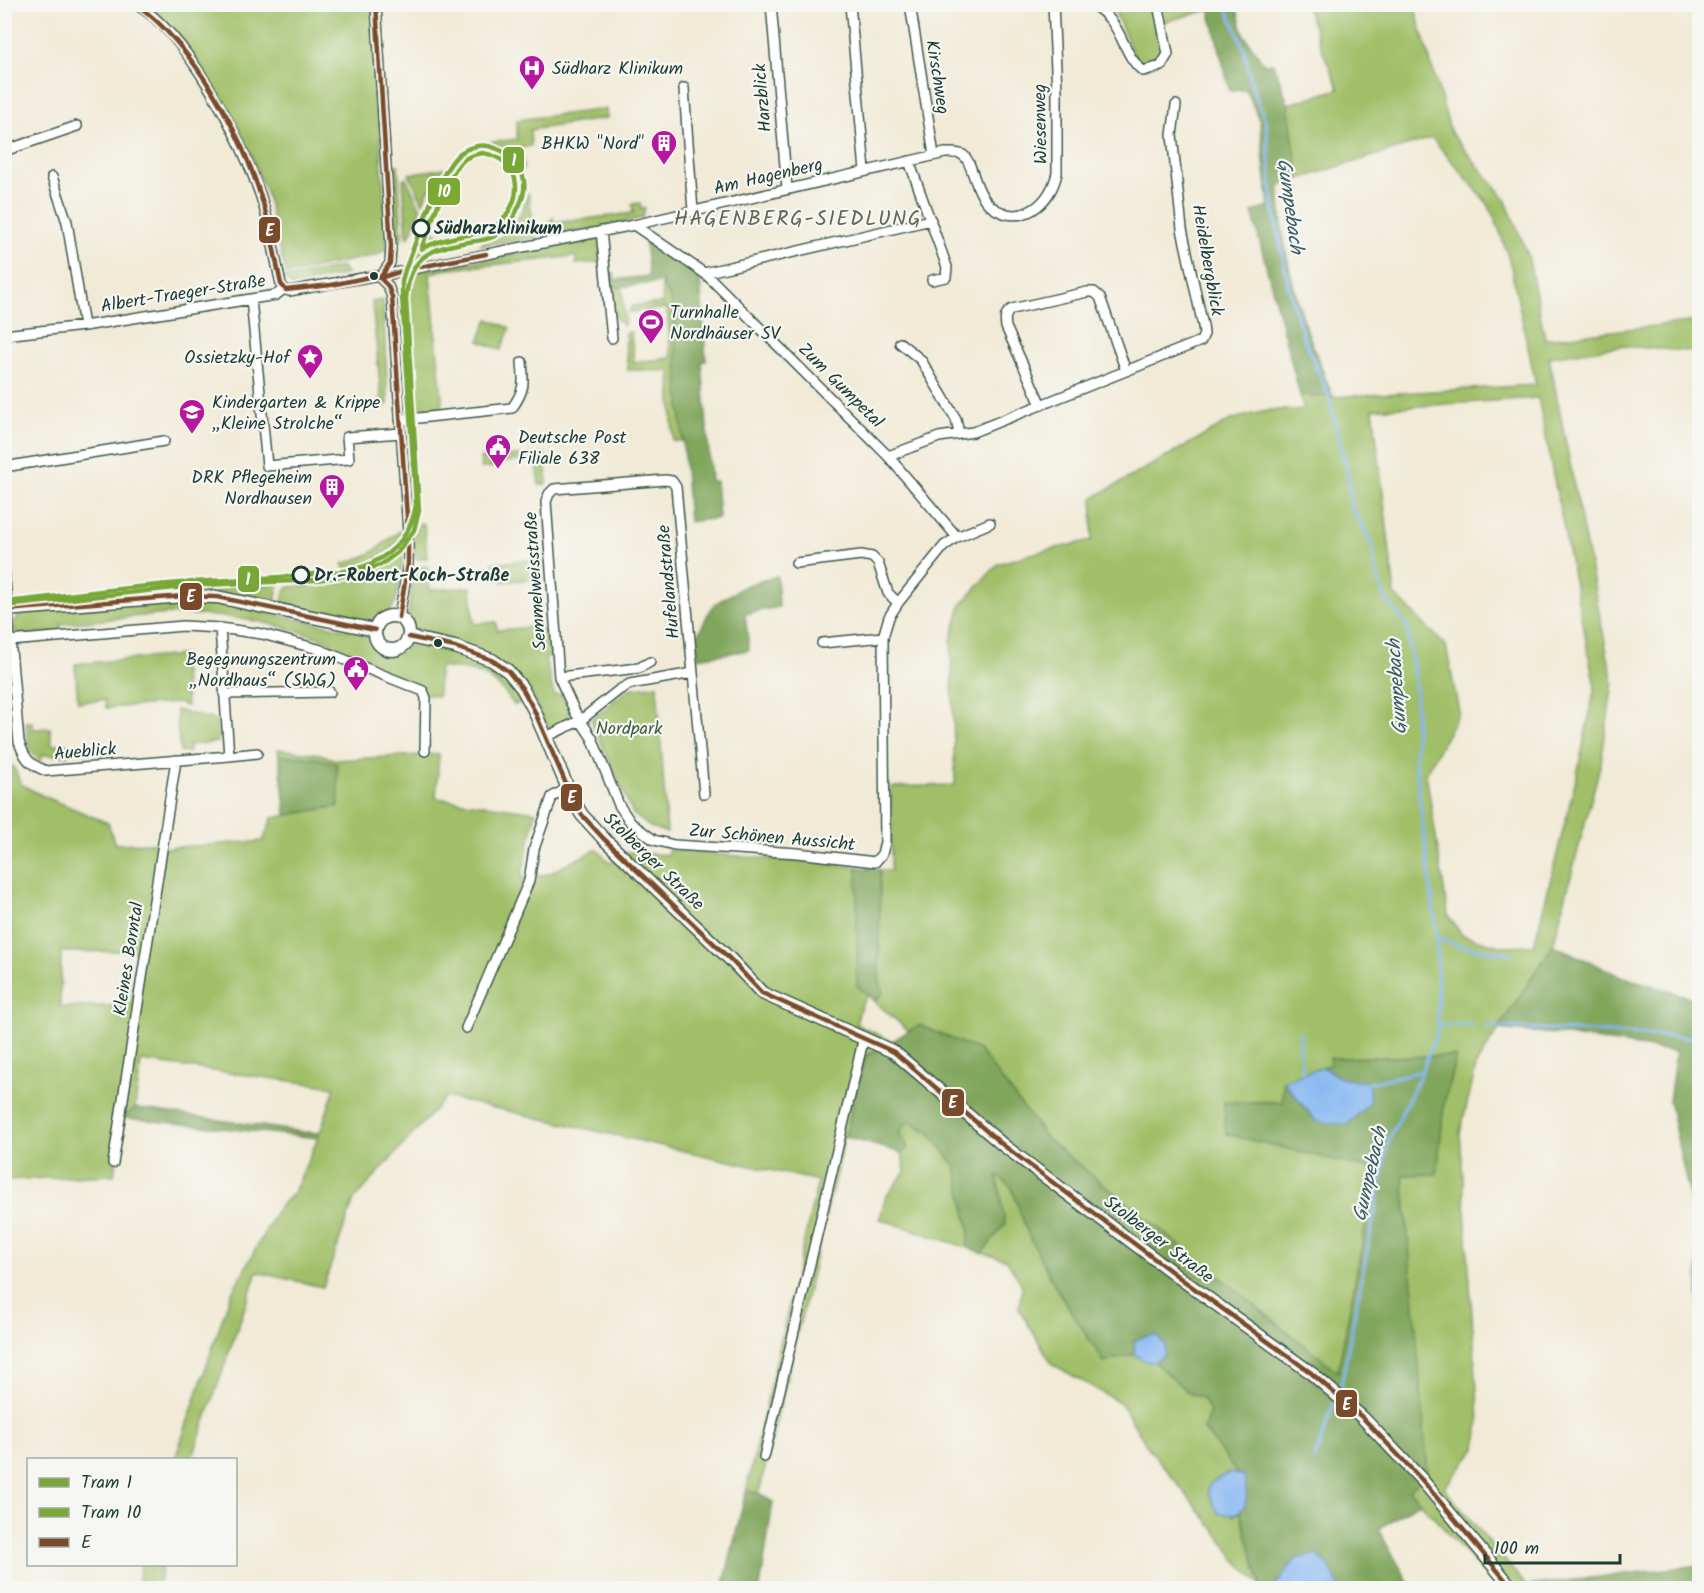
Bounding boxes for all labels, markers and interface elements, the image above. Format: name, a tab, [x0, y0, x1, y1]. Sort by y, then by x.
street label: Kirschweg	[916, 38, 957, 117]
hospital icon: Südharz Klinikum	[517, 53, 547, 91]
place label: Südharz Klinikum	[552, 55, 683, 84]
street label: Harzblick	[746, 62, 781, 133]
street label: Wiesenweg	[1026, 83, 1057, 165]
building icon: BHKW "Nord"	[649, 128, 679, 166]
place label: BHKW "Nord"	[541, 130, 644, 159]
line badge: 1	[502, 146, 525, 174]
text: 1	[512, 149, 517, 174]
street label: Am Hagenberg	[711, 151, 826, 204]
water label: Gumpebach	[1267, 157, 1312, 258]
line badge: 10	[427, 177, 461, 206]
text: 10	[437, 180, 451, 205]
street label: Heidelbergblick	[1182, 202, 1231, 319]
district label: HAGENBERG-SIEDLUNG	[674, 203, 922, 236]
place label: Südharzklinikum	[434, 215, 562, 244]
line badge: E	[258, 216, 281, 244]
text: E	[266, 219, 276, 244]
marker: Südharzklinikum	[412, 219, 430, 237]
street label: Albert-Traeger-Straße	[99, 267, 268, 322]
unlabelled marker	[368, 270, 380, 282]
place label: Turnhalle Nordhäuser SV	[670, 299, 782, 349]
sports icon: Turnhalle Nordhäuser SV	[636, 307, 666, 345]
street label: Zum Gumpetal	[790, 336, 890, 436]
place icon: Ossietzky-Hof	[295, 342, 325, 380]
place label: Ossietzky-Hof	[184, 344, 292, 373]
place label: Kindergarten & Krippe „Kleine Strolche“	[212, 389, 380, 439]
school or university icon: Kindergarten & Krippe „Kleine Strolche“	[177, 397, 207, 435]
place label: Deutsche Post Filiale 638	[518, 424, 628, 474]
public building icon: Deutsche Post Filiale 638	[483, 432, 513, 470]
place label: DRK Pflegeheim Nordhausen	[191, 464, 312, 514]
building icon: DRK Pflegeheim Nordhausen	[317, 472, 347, 510]
street label: Semmelweisstraße	[517, 511, 556, 651]
street label: Hufelandstraße	[650, 523, 689, 640]
place label: Dr.-Robert-Koch-Straße	[314, 562, 510, 591]
line badge: 1	[237, 565, 260, 593]
marker: Dr.-Robert-Koch-Straße	[292, 566, 310, 584]
text: 1	[246, 568, 251, 593]
line badge: E	[179, 582, 203, 611]
text: E	[187, 585, 197, 610]
water label: Gumpebach	[1379, 636, 1417, 736]
unlabelled marker	[432, 637, 444, 649]
place label: Begegnungszentrum „Nordhaus“ (SWG)	[186, 646, 336, 696]
public building icon: Begegnungszentrum „Nordhaus“ (SWG)	[341, 654, 371, 692]
park label: Nordpark	[596, 715, 663, 744]
street label: Aueblick	[53, 735, 118, 770]
line badge: E	[560, 783, 583, 812]
text: E	[568, 786, 578, 811]
street label: Stolberger Straße	[595, 806, 711, 918]
street label: Zur Schönen Aussicht	[688, 817, 857, 860]
street label: Kleines Borntal	[106, 900, 153, 1018]
line badge: E	[941, 1088, 965, 1117]
text: E	[949, 1091, 959, 1116]
water label: Gumpebach	[1345, 1122, 1398, 1225]
street label: Stolberger Straße	[1097, 1189, 1220, 1291]
line badge: E	[1335, 1389, 1358, 1418]
text: E	[1343, 1393, 1353, 1418]
legend	[27, 1458, 237, 1566]
text: Tram 1	[81, 1469, 132, 1498]
text: Tram 10	[81, 1499, 141, 1528]
scale bar	[1485, 1527, 1620, 1565]
text: E	[81, 1529, 92, 1558]
text: 100 m	[1494, 1535, 1539, 1564]

